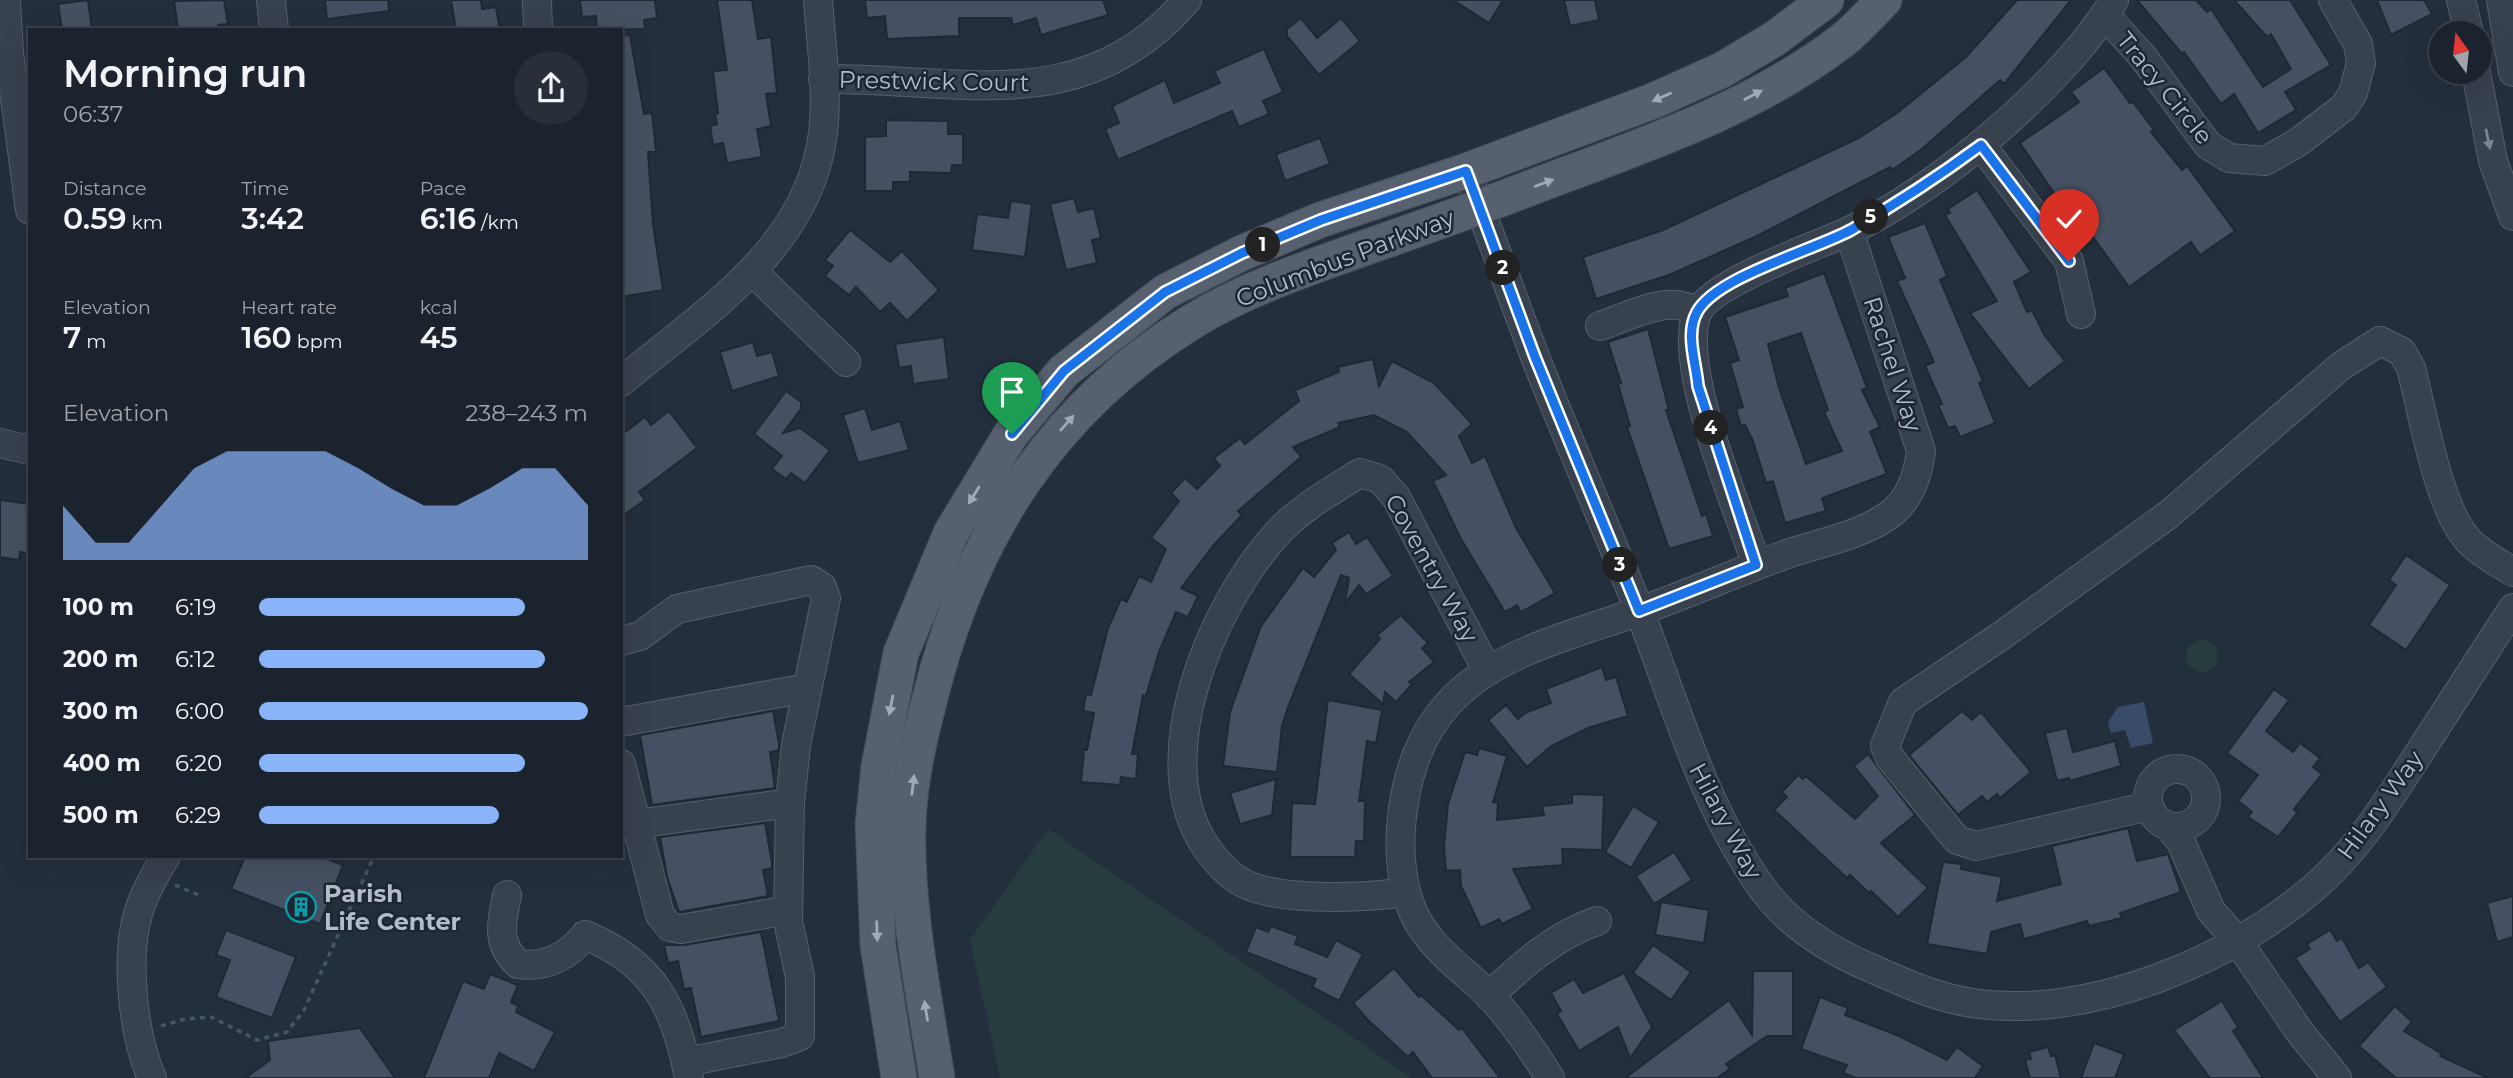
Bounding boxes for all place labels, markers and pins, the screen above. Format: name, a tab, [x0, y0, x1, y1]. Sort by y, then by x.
pin	[2039, 189, 2099, 261]
pin: 5	[1854, 200, 1888, 234]
pin: 1	[1246, 228, 1280, 262]
pin: 2	[1486, 250, 1520, 286]
pin	[982, 362, 1042, 434]
pin: 4	[1694, 410, 1728, 446]
pin: 3	[1602, 548, 1638, 582]
place label: Parish Life Center	[324, 879, 461, 936]
building icon: Parish Life Center	[284, 890, 318, 924]

